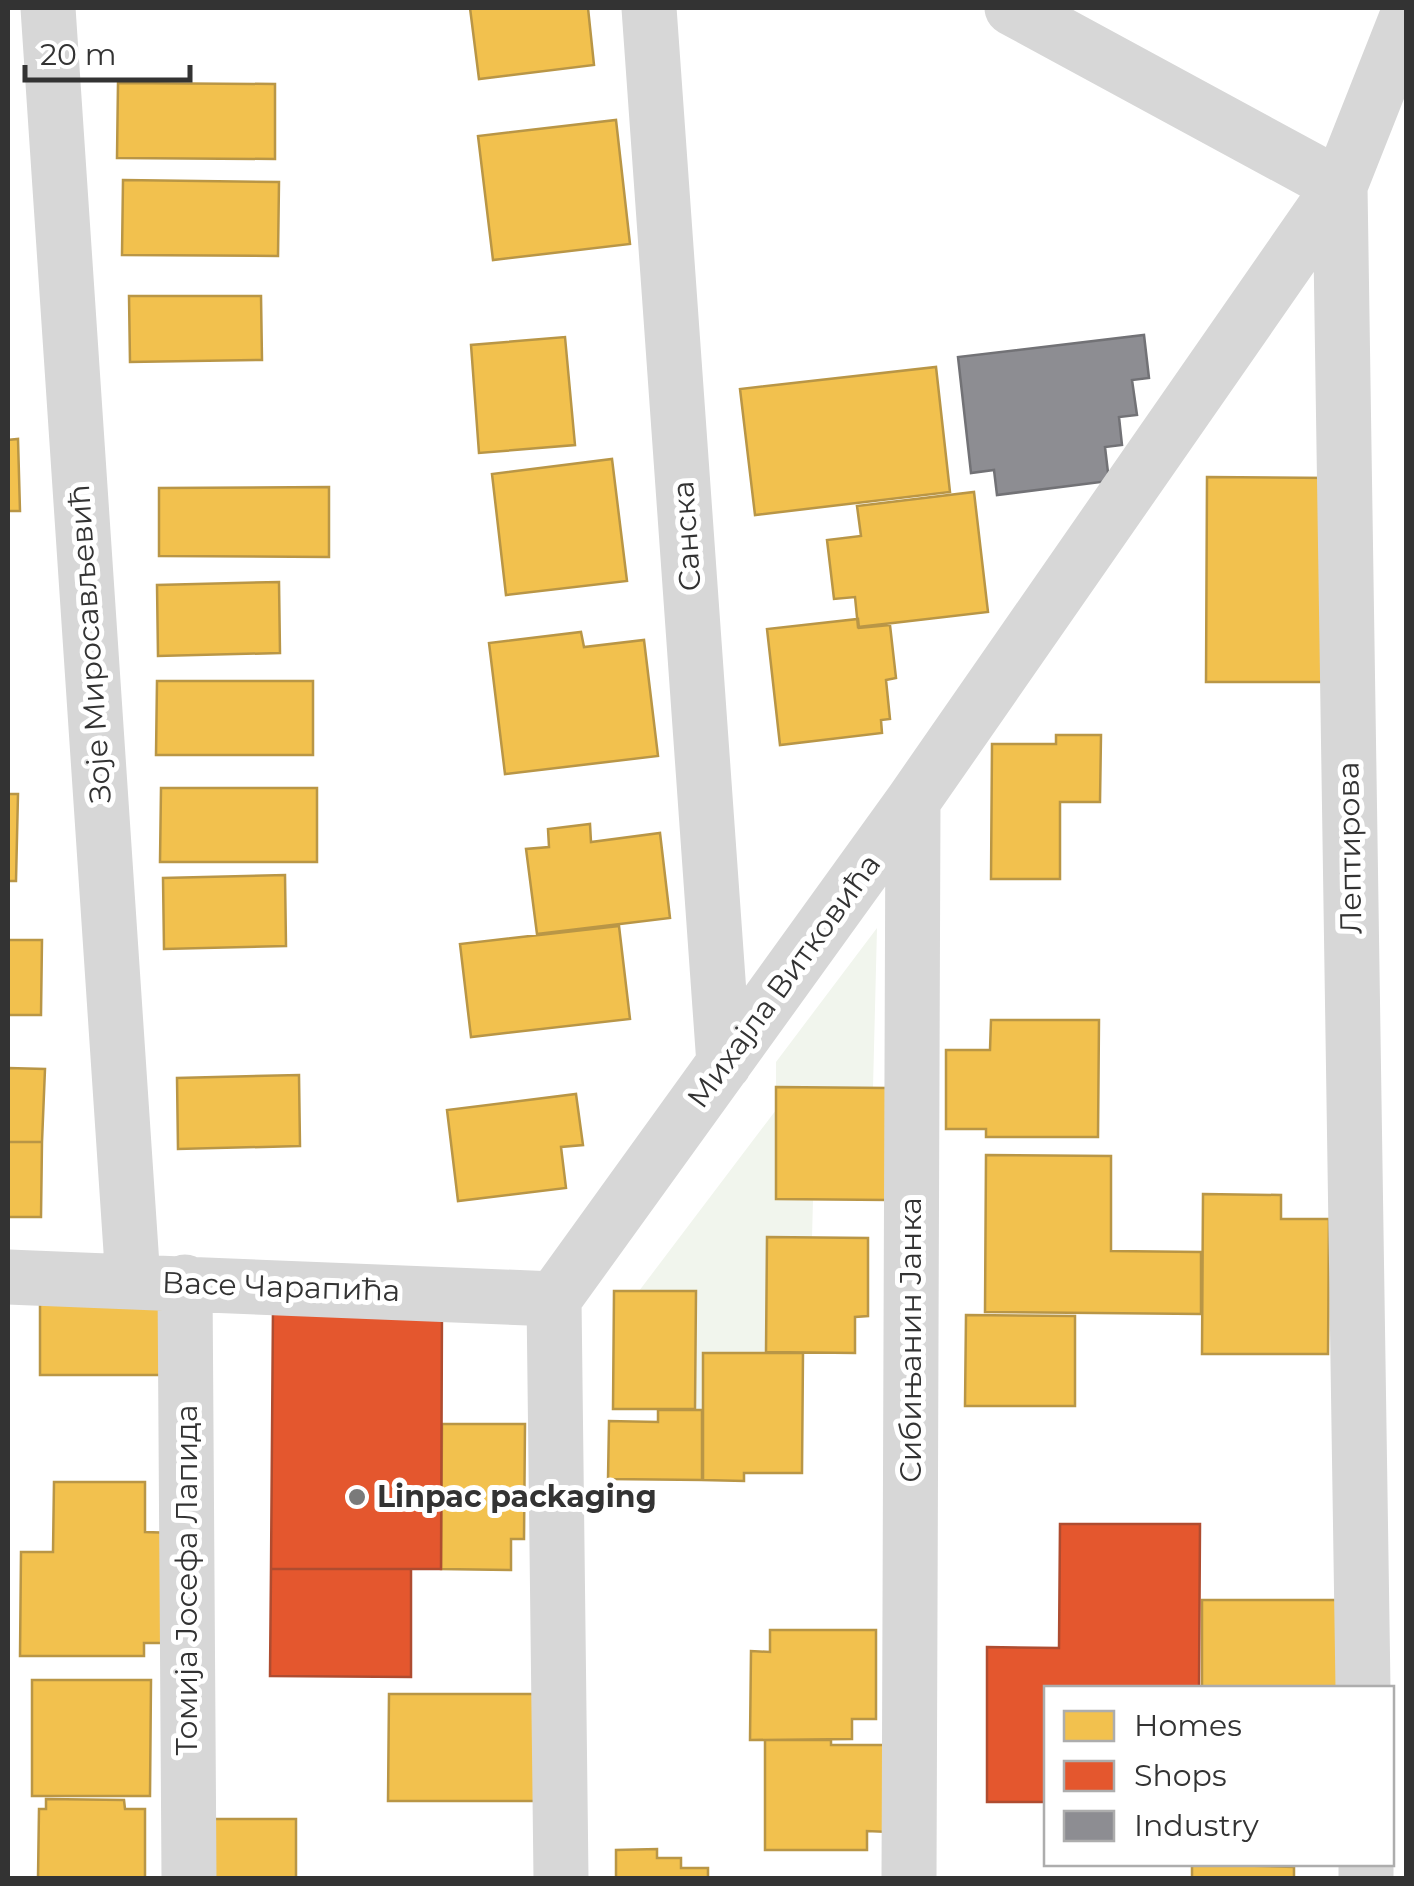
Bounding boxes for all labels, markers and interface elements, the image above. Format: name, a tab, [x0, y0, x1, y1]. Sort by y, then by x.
scale bar	[25, 20, 190, 82]
text: 20 m	[40, 36, 117, 73]
street label: Санска	[664, 480, 709, 592]
street label: Зоје Миросављевић	[60, 484, 119, 805]
street label: Лептирова	[1329, 761, 1370, 935]
street label: Михајла Витковића	[679, 847, 888, 1115]
street label: Сибињанин Јанка	[892, 1197, 929, 1483]
street label: Васе Чарапића	[161, 1264, 401, 1309]
street label: Томија Јосефа Лапида	[168, 1405, 205, 1755]
place label: Linpac packaging	[377, 1478, 657, 1515]
marker: Linpac packaging	[346, 1486, 368, 1508]
legend	[1044, 1686, 1394, 1866]
text: Homes	[1134, 1707, 1242, 1744]
text: Shops	[1134, 1757, 1227, 1794]
text: Industry	[1134, 1807, 1259, 1844]

